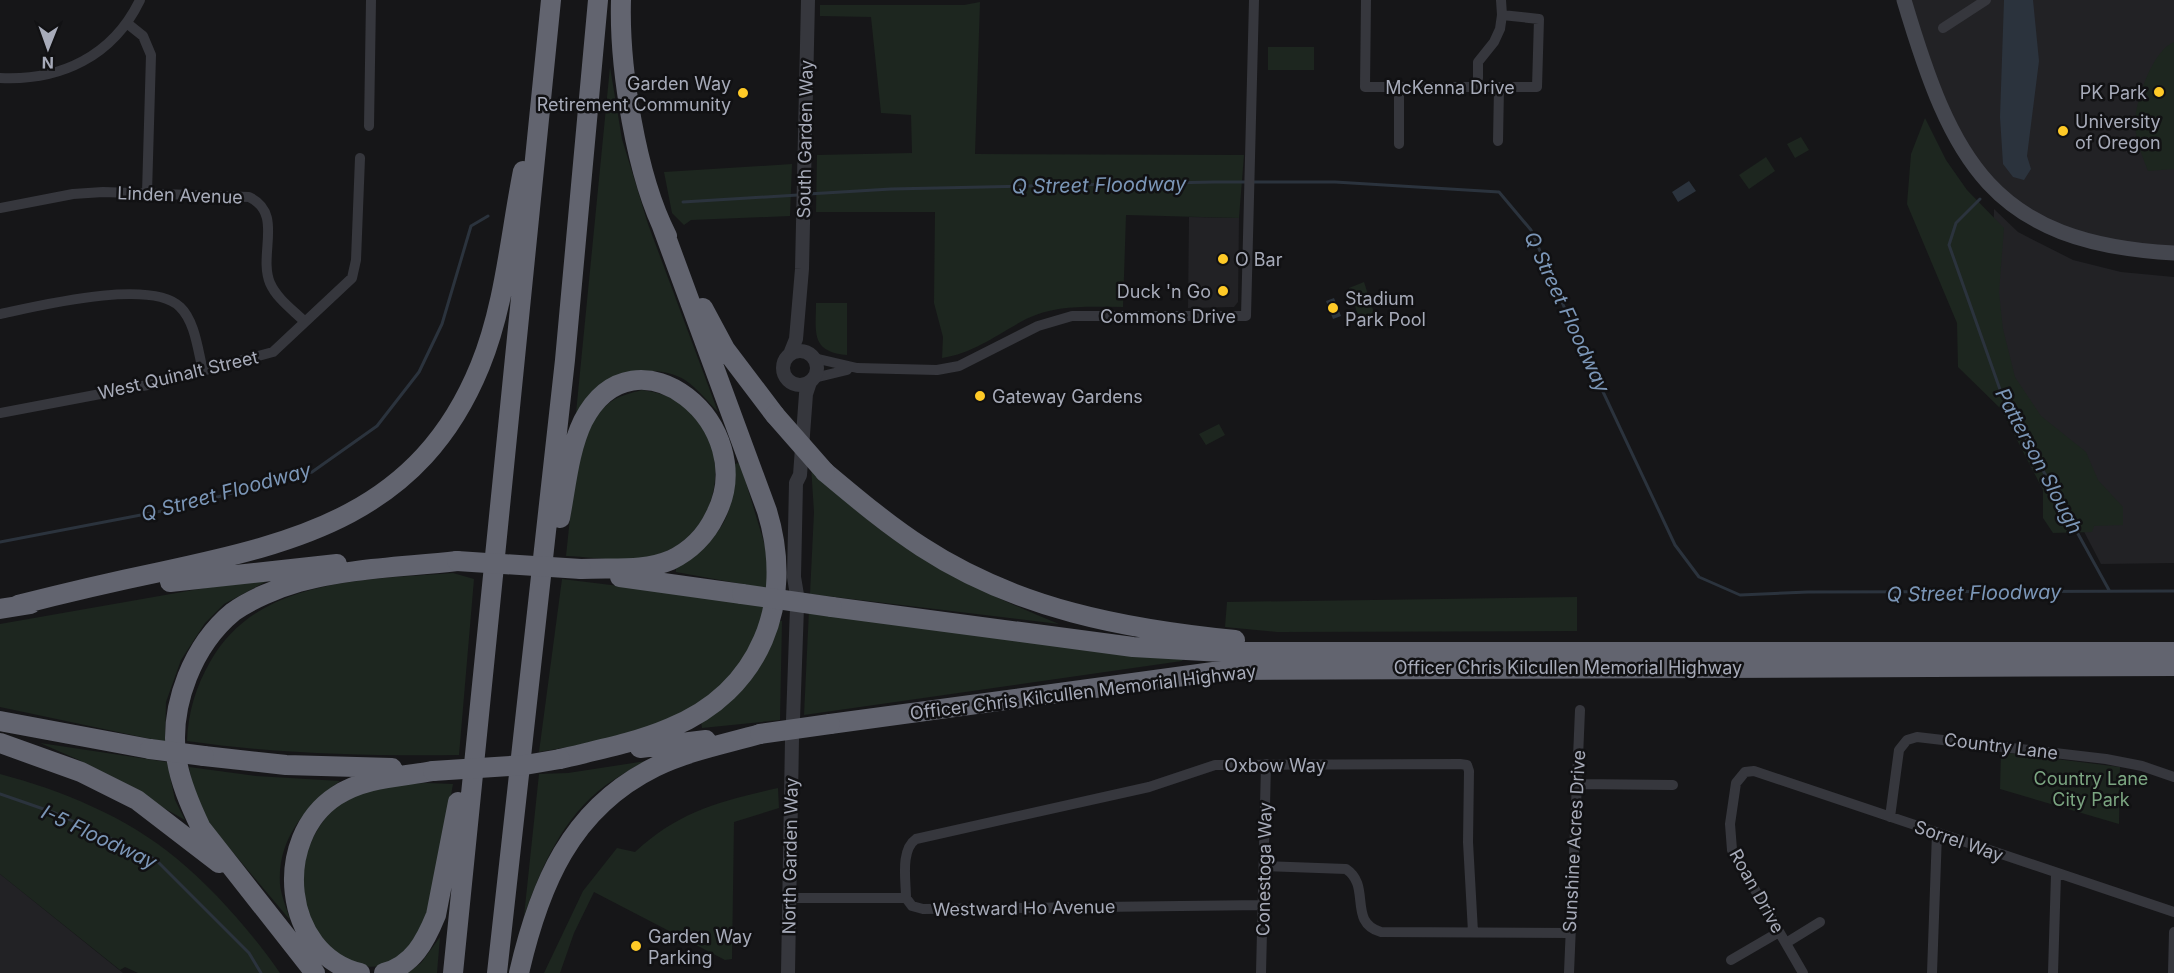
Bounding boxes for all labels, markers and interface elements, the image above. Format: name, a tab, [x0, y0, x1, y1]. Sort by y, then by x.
north arrow	[18, 18, 78, 78]
text: N	[41, 53, 54, 73]
street label: South Garden Way	[793, 60, 817, 218]
place label: Garden Way Retirement Community	[537, 73, 731, 115]
street label: McKenna Drive	[1385, 77, 1515, 98]
place label: PK Park	[2080, 82, 2147, 103]
marker: PK Park	[2152, 85, 2166, 99]
marker: Garden Way Retirement Community	[736, 86, 750, 100]
place label: University of Oregon	[2075, 111, 2161, 153]
marker: University of Oregon	[2056, 124, 2070, 138]
water label: Q Street Floodway	[1011, 171, 1187, 199]
street label: Linden Avenue	[117, 182, 243, 208]
water label: Q Street Floodway	[1519, 228, 1615, 397]
place label: O Bar	[1235, 249, 1283, 270]
marker: O Bar	[1216, 252, 1230, 266]
place label: Duck 'n Go	[1117, 281, 1211, 302]
marker: Duck 'n Go	[1216, 284, 1230, 298]
place label: Stadium Park Pool	[1345, 288, 1426, 330]
marker: Stadium Park Pool	[1326, 301, 1340, 315]
street label: Commons Drive	[1100, 306, 1236, 327]
street label: West Quinalt Street	[96, 346, 260, 404]
water label: Patterson Slough	[1990, 384, 2088, 538]
place label: Gateway Gardens	[992, 386, 1143, 407]
marker: Gateway Gardens	[973, 389, 987, 403]
water label: Q Street Floodway	[138, 458, 314, 526]
water label: Q Street Floodway	[1886, 579, 2062, 607]
street label: Officer Chris Kilcullen Memorial Highway	[1394, 657, 1742, 678]
street label: Officer Chris Kilcullen Memorial Highway	[909, 660, 1257, 724]
street label: Country Lane	[1943, 729, 2059, 763]
street label: Sunshine Acres Drive	[1559, 749, 1589, 933]
street label: Oxbow Way	[1224, 755, 1326, 776]
park label: Country Lane City Park	[2034, 768, 2148, 810]
street label: North Garden Way	[778, 777, 802, 935]
water label: I-5 Floodway	[38, 800, 161, 875]
street label: Conestoga Way	[1252, 802, 1276, 936]
street label: Sorrel Way	[1912, 816, 2006, 866]
street label: Roan Drive	[1725, 845, 1789, 937]
street label: Westward Ho Avenue	[932, 896, 1116, 920]
place label: Garden Way Parking	[648, 926, 752, 968]
marker: Garden Way Parking	[629, 939, 643, 953]

